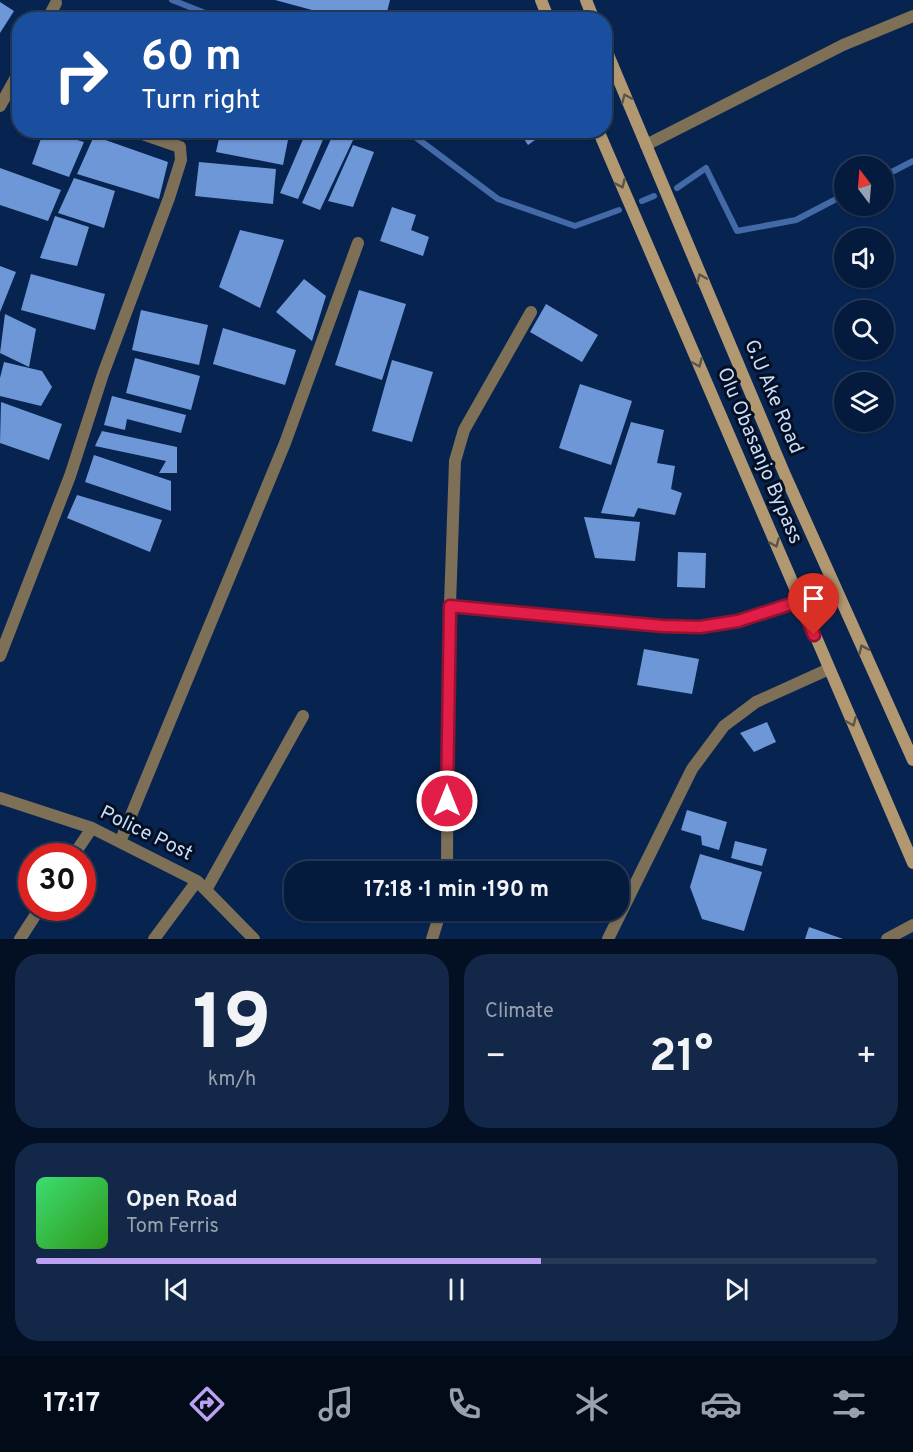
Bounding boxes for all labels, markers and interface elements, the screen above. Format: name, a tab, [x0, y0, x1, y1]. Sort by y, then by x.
text: 60 m	[141, 32, 242, 85]
icon: right	[42, 36, 120, 114]
text: Turn right	[141, 84, 260, 118]
one-way arrow	[621, 93, 633, 104]
north arrow	[834, 156, 894, 216]
map controls	[834, 156, 894, 432]
one-way arrow	[614, 178, 626, 189]
button: sound	[834, 228, 894, 288]
one-way arrow	[696, 274, 708, 285]
button: search	[834, 300, 894, 360]
street label: G.U Ake Road	[737, 336, 809, 458]
one-way arrow	[691, 357, 703, 368]
street label: Olu Obasanjo Bypass	[710, 364, 808, 548]
button: layers	[834, 372, 894, 432]
one-way arrow	[767, 536, 779, 547]
pin	[788, 573, 839, 635]
icon: arrive	[797, 582, 830, 615]
one-way arrow	[859, 645, 871, 656]
one-way arrow	[845, 715, 857, 726]
position arrow	[415, 769, 479, 833]
street label: Police Post	[95, 800, 197, 868]
speed limit sign: 30	[18, 843, 96, 921]
text: 17:18 · 1 min · 190 m	[364, 877, 549, 904]
text: 19	[192, 978, 272, 1077]
text: Climate	[485, 999, 554, 1025]
text: 21°	[649, 1030, 713, 1087]
text: −	[485, 1037, 506, 1079]
text: +	[856, 1037, 877, 1079]
text: km/h	[208, 1067, 256, 1093]
text: Open Road	[126, 1187, 238, 1214]
text: Tom Ferris	[126, 1214, 219, 1240]
icon: previous	[160, 1273, 193, 1306]
icon: pause	[440, 1273, 473, 1306]
icon: next	[720, 1273, 753, 1306]
icon: directions	[186, 1383, 228, 1425]
icon: music	[315, 1383, 357, 1425]
icon: phone	[443, 1383, 485, 1425]
icon: climate	[571, 1383, 613, 1425]
icon: car	[700, 1383, 742, 1425]
icon: filters	[828, 1383, 870, 1425]
text: 17:17	[43, 1387, 100, 1421]

